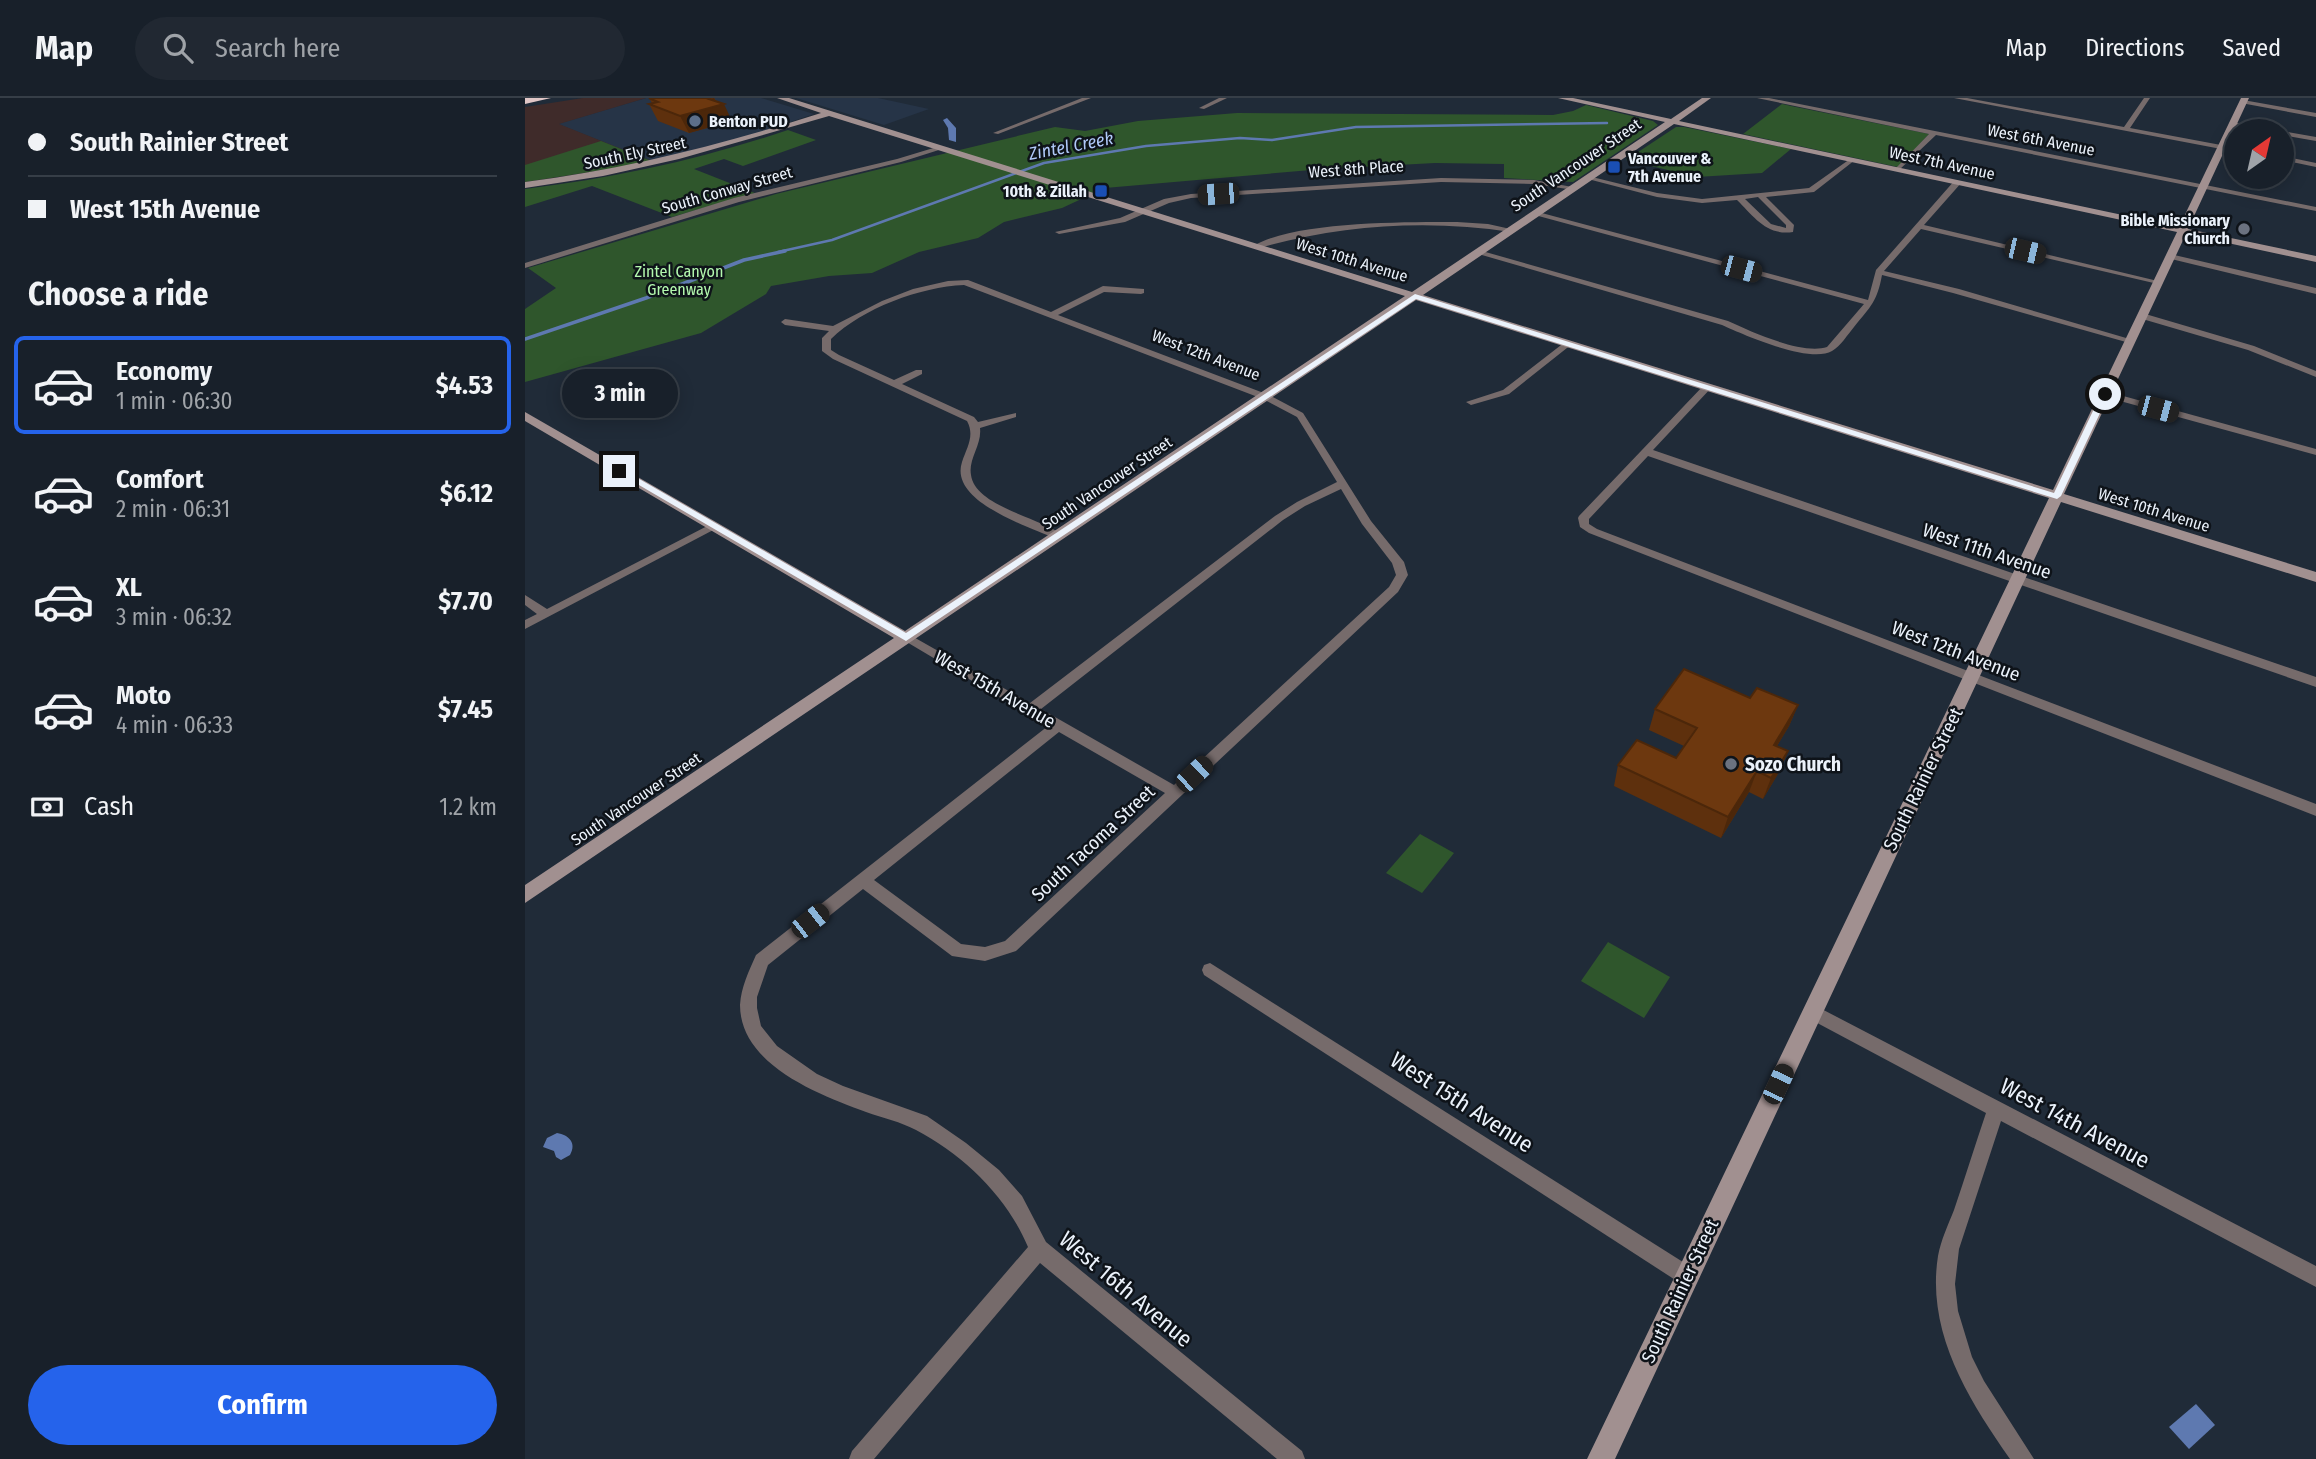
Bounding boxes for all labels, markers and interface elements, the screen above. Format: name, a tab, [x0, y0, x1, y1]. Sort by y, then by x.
search box	[135, 17, 625, 80]
text: Map	[35, 28, 93, 68]
icon: search	[159, 29, 197, 67]
text: Search here	[215, 33, 340, 64]
text: Map	[2006, 34, 2047, 62]
text: Directions	[2085, 34, 2184, 62]
text: Saved	[2222, 34, 2281, 62]
place label: Benton PUD	[709, 112, 788, 131]
marker: Benton PUD	[687, 113, 703, 129]
street label: South Vancouver Street	[1507, 114, 1645, 216]
north arrow	[2224, 119, 2294, 189]
map controls	[2224, 119, 2294, 189]
street label: West 6th Avenue	[1986, 120, 2096, 160]
text: South Rainier Street	[70, 127, 288, 158]
water label: Zintel Creek	[1026, 127, 1115, 165]
street label: South Ely Street	[582, 133, 689, 173]
street label: West 7th Avenue	[1887, 143, 1997, 183]
place label: Vancouver & 7th Avenue	[1627, 149, 1711, 186]
street label: West 8th Place	[1308, 156, 1404, 182]
marker: Vancouver & 7th Avenue	[1606, 159, 1622, 175]
street label: South Conway Street	[660, 162, 795, 218]
place label: 10th & Zillah	[1003, 182, 1087, 201]
car	[1197, 182, 1240, 206]
marker: 10th & Zillah	[1093, 183, 1109, 199]
text: West 15th Avenue	[70, 194, 260, 225]
place label: Bible Missionary Church	[2120, 211, 2230, 248]
marker: Bible Missionary Church	[2236, 221, 2252, 237]
street label: West 10th Avenue	[1294, 234, 1410, 286]
car	[2003, 236, 2048, 266]
car	[1718, 253, 1765, 285]
park label: Zintel Canyon Greenway	[635, 262, 723, 299]
text: Choose a ride	[28, 275, 209, 313]
street label: West 12th Avenue	[1149, 326, 1263, 384]
icon: car	[32, 354, 95, 417]
text: Economy	[116, 356, 212, 387]
text: $4.53	[436, 370, 493, 401]
callout: 3 min	[561, 370, 677, 418]
route start	[2089, 378, 2121, 410]
text: 3 min	[594, 379, 646, 407]
text: 1 min · 06:30	[116, 387, 233, 415]
car	[2135, 393, 2182, 425]
street label: South Vancouver Street	[1038, 432, 1176, 534]
route end	[603, 455, 635, 487]
icon: car	[32, 462, 95, 525]
text: Comfort	[116, 464, 204, 495]
text: $6.12	[440, 478, 493, 509]
street label: West 10th Avenue	[2096, 484, 2212, 536]
text: 2 min · 06:31	[116, 495, 230, 523]
street label: West 11th Avenue	[1920, 518, 2054, 584]
icon: car	[32, 570, 95, 633]
text: XL	[116, 572, 142, 603]
text: $7.70	[438, 586, 493, 617]
text: 3 min · 06:32	[116, 603, 232, 631]
street label: West 12th Avenue	[1888, 616, 2024, 686]
street label: West 15th Avenue	[930, 645, 1060, 733]
icon: car	[32, 678, 95, 741]
text: Moto	[116, 680, 171, 711]
text: $7.45	[438, 694, 493, 725]
street label: South Rainier Street	[1878, 703, 1968, 854]
text: 4 min · 06:33	[116, 711, 233, 739]
street label: South Vancouver Street	[567, 748, 705, 850]
car	[1172, 752, 1217, 796]
place label: Sozo Church	[1745, 753, 1841, 776]
marker: Sozo Church	[1723, 756, 1739, 772]
street label: South Tacoma Street	[1027, 779, 1160, 906]
icon: cash	[28, 788, 66, 826]
text: Cash	[84, 791, 134, 822]
text: 1.2 km	[439, 793, 497, 821]
car	[787, 900, 834, 942]
street label: West 15th Avenue	[1385, 1045, 1539, 1159]
car	[1760, 1061, 1797, 1107]
street label: West 14th Avenue	[1995, 1072, 2155, 1174]
street label: South Rainier Street	[1637, 1215, 1724, 1367]
street label: West 16th Avenue	[1054, 1225, 1198, 1353]
button: Confirm	[28, 1365, 497, 1445]

